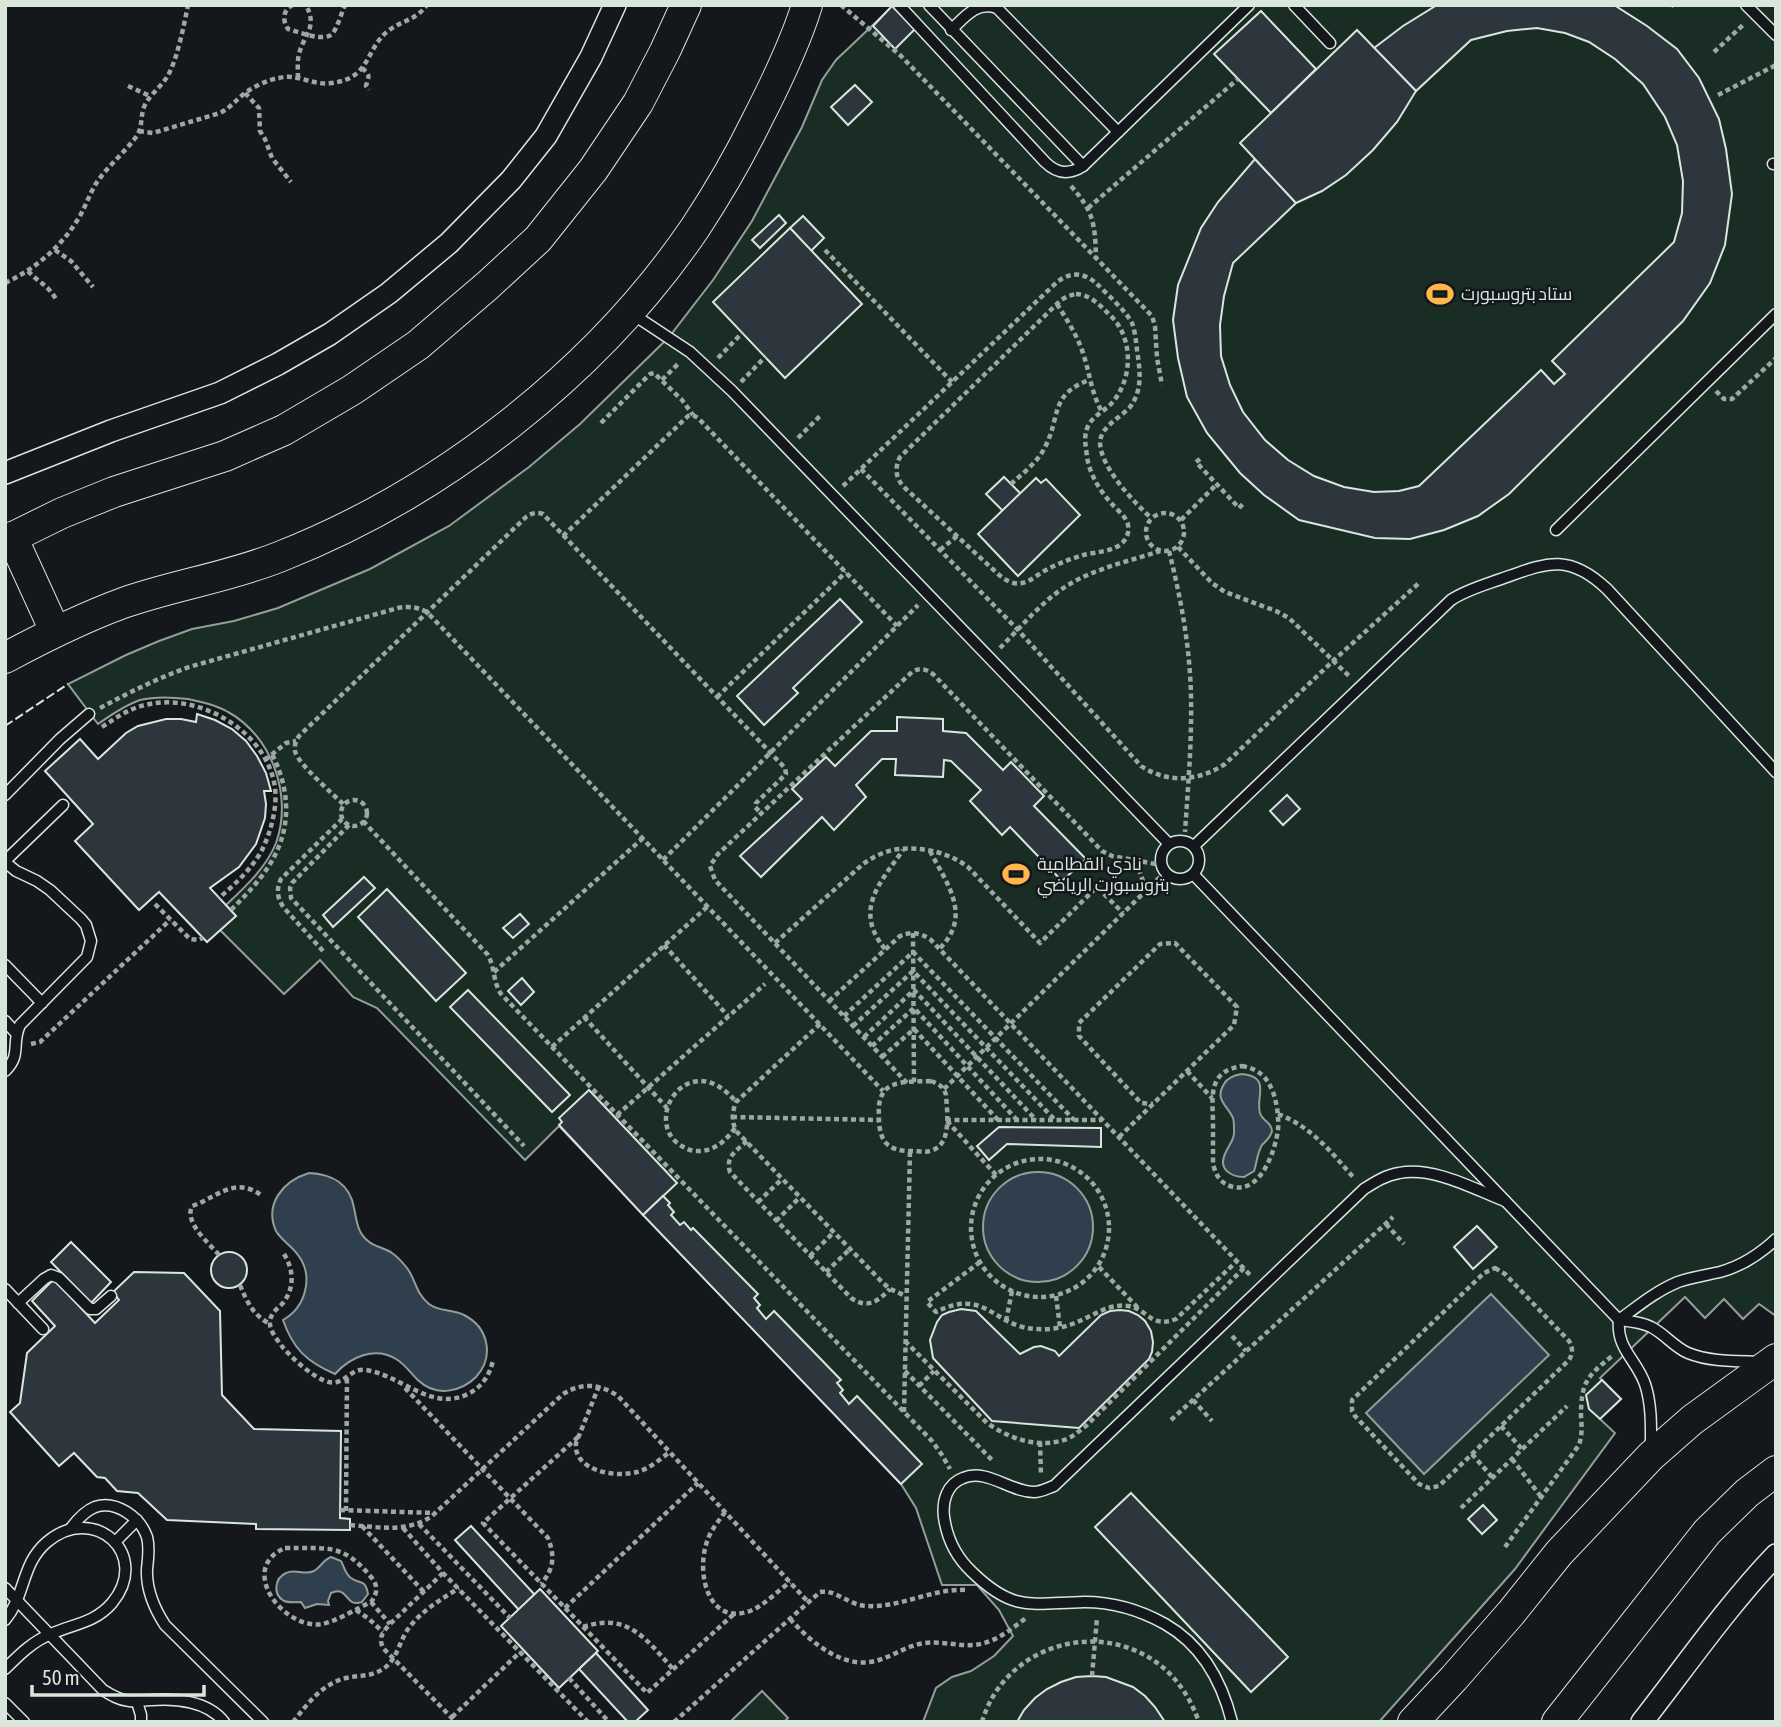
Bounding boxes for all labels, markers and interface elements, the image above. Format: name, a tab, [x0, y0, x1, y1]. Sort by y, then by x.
sports icon: ستاد بتروسبورت	[1425, 279, 1455, 309]
place label: ستاد بتروسبورت	[1461, 283, 1573, 305]
place label: نادي القطامية بتروسبورت الرياضي	[1037, 853, 1170, 898]
sports icon: نادي القطامية بتروسبورت الرياضي	[1001, 859, 1031, 889]
scale bar	[32, 1654, 203, 1698]
text: 50 m	[42, 1665, 80, 1689]

